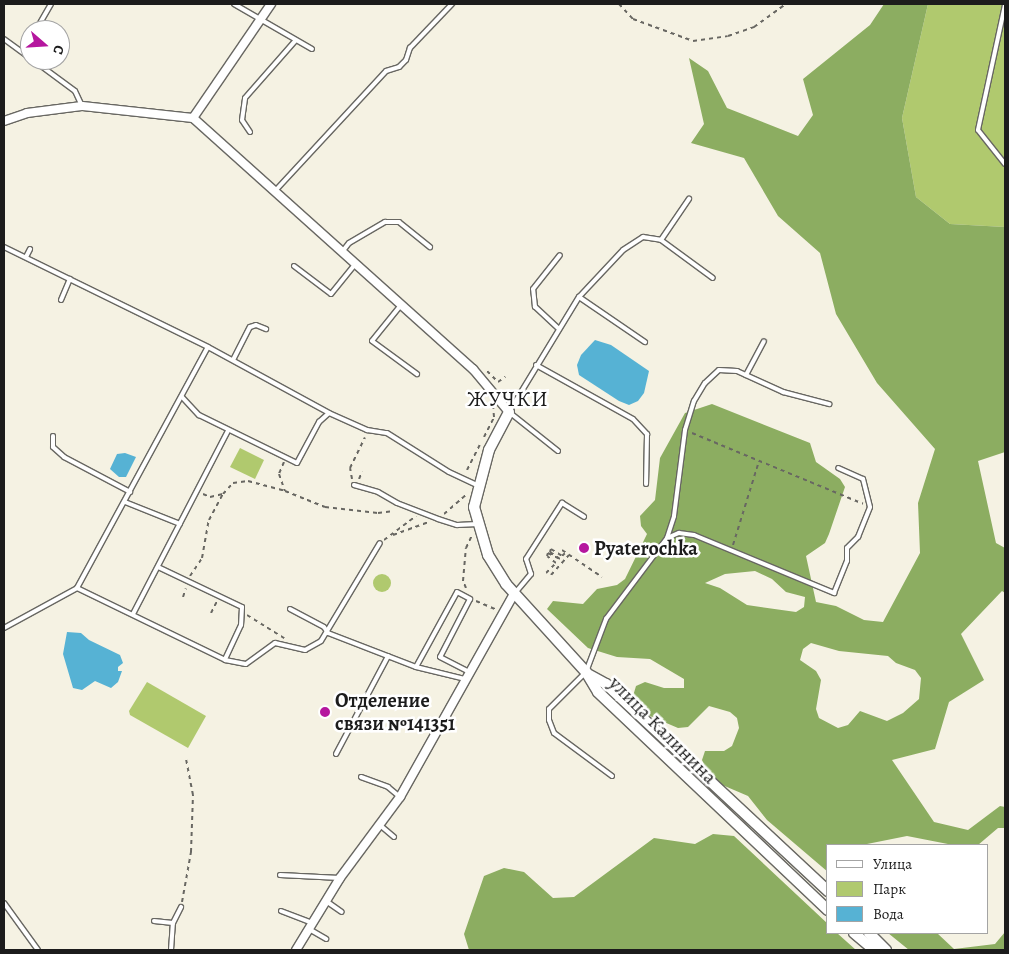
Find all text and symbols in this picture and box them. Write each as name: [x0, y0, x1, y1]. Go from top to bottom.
north arrow: [20, 20, 70, 70]
text: С: [48, 43, 69, 57]
district label: ЖУЧКИ: [467, 387, 549, 413]
place label: Pyaterochka: [594, 536, 698, 560]
marker: Pyaterochka: [578, 542, 590, 554]
street label: улица Калинина: [604, 671, 722, 789]
place label: Отделение связи №141351: [335, 688, 455, 735]
marker: Отделение связи №141351: [319, 706, 331, 718]
legend: [826, 844, 989, 934]
text: Улица: [873, 854, 912, 874]
text: Парк: [873, 879, 906, 899]
text: Вода: [873, 904, 904, 924]

